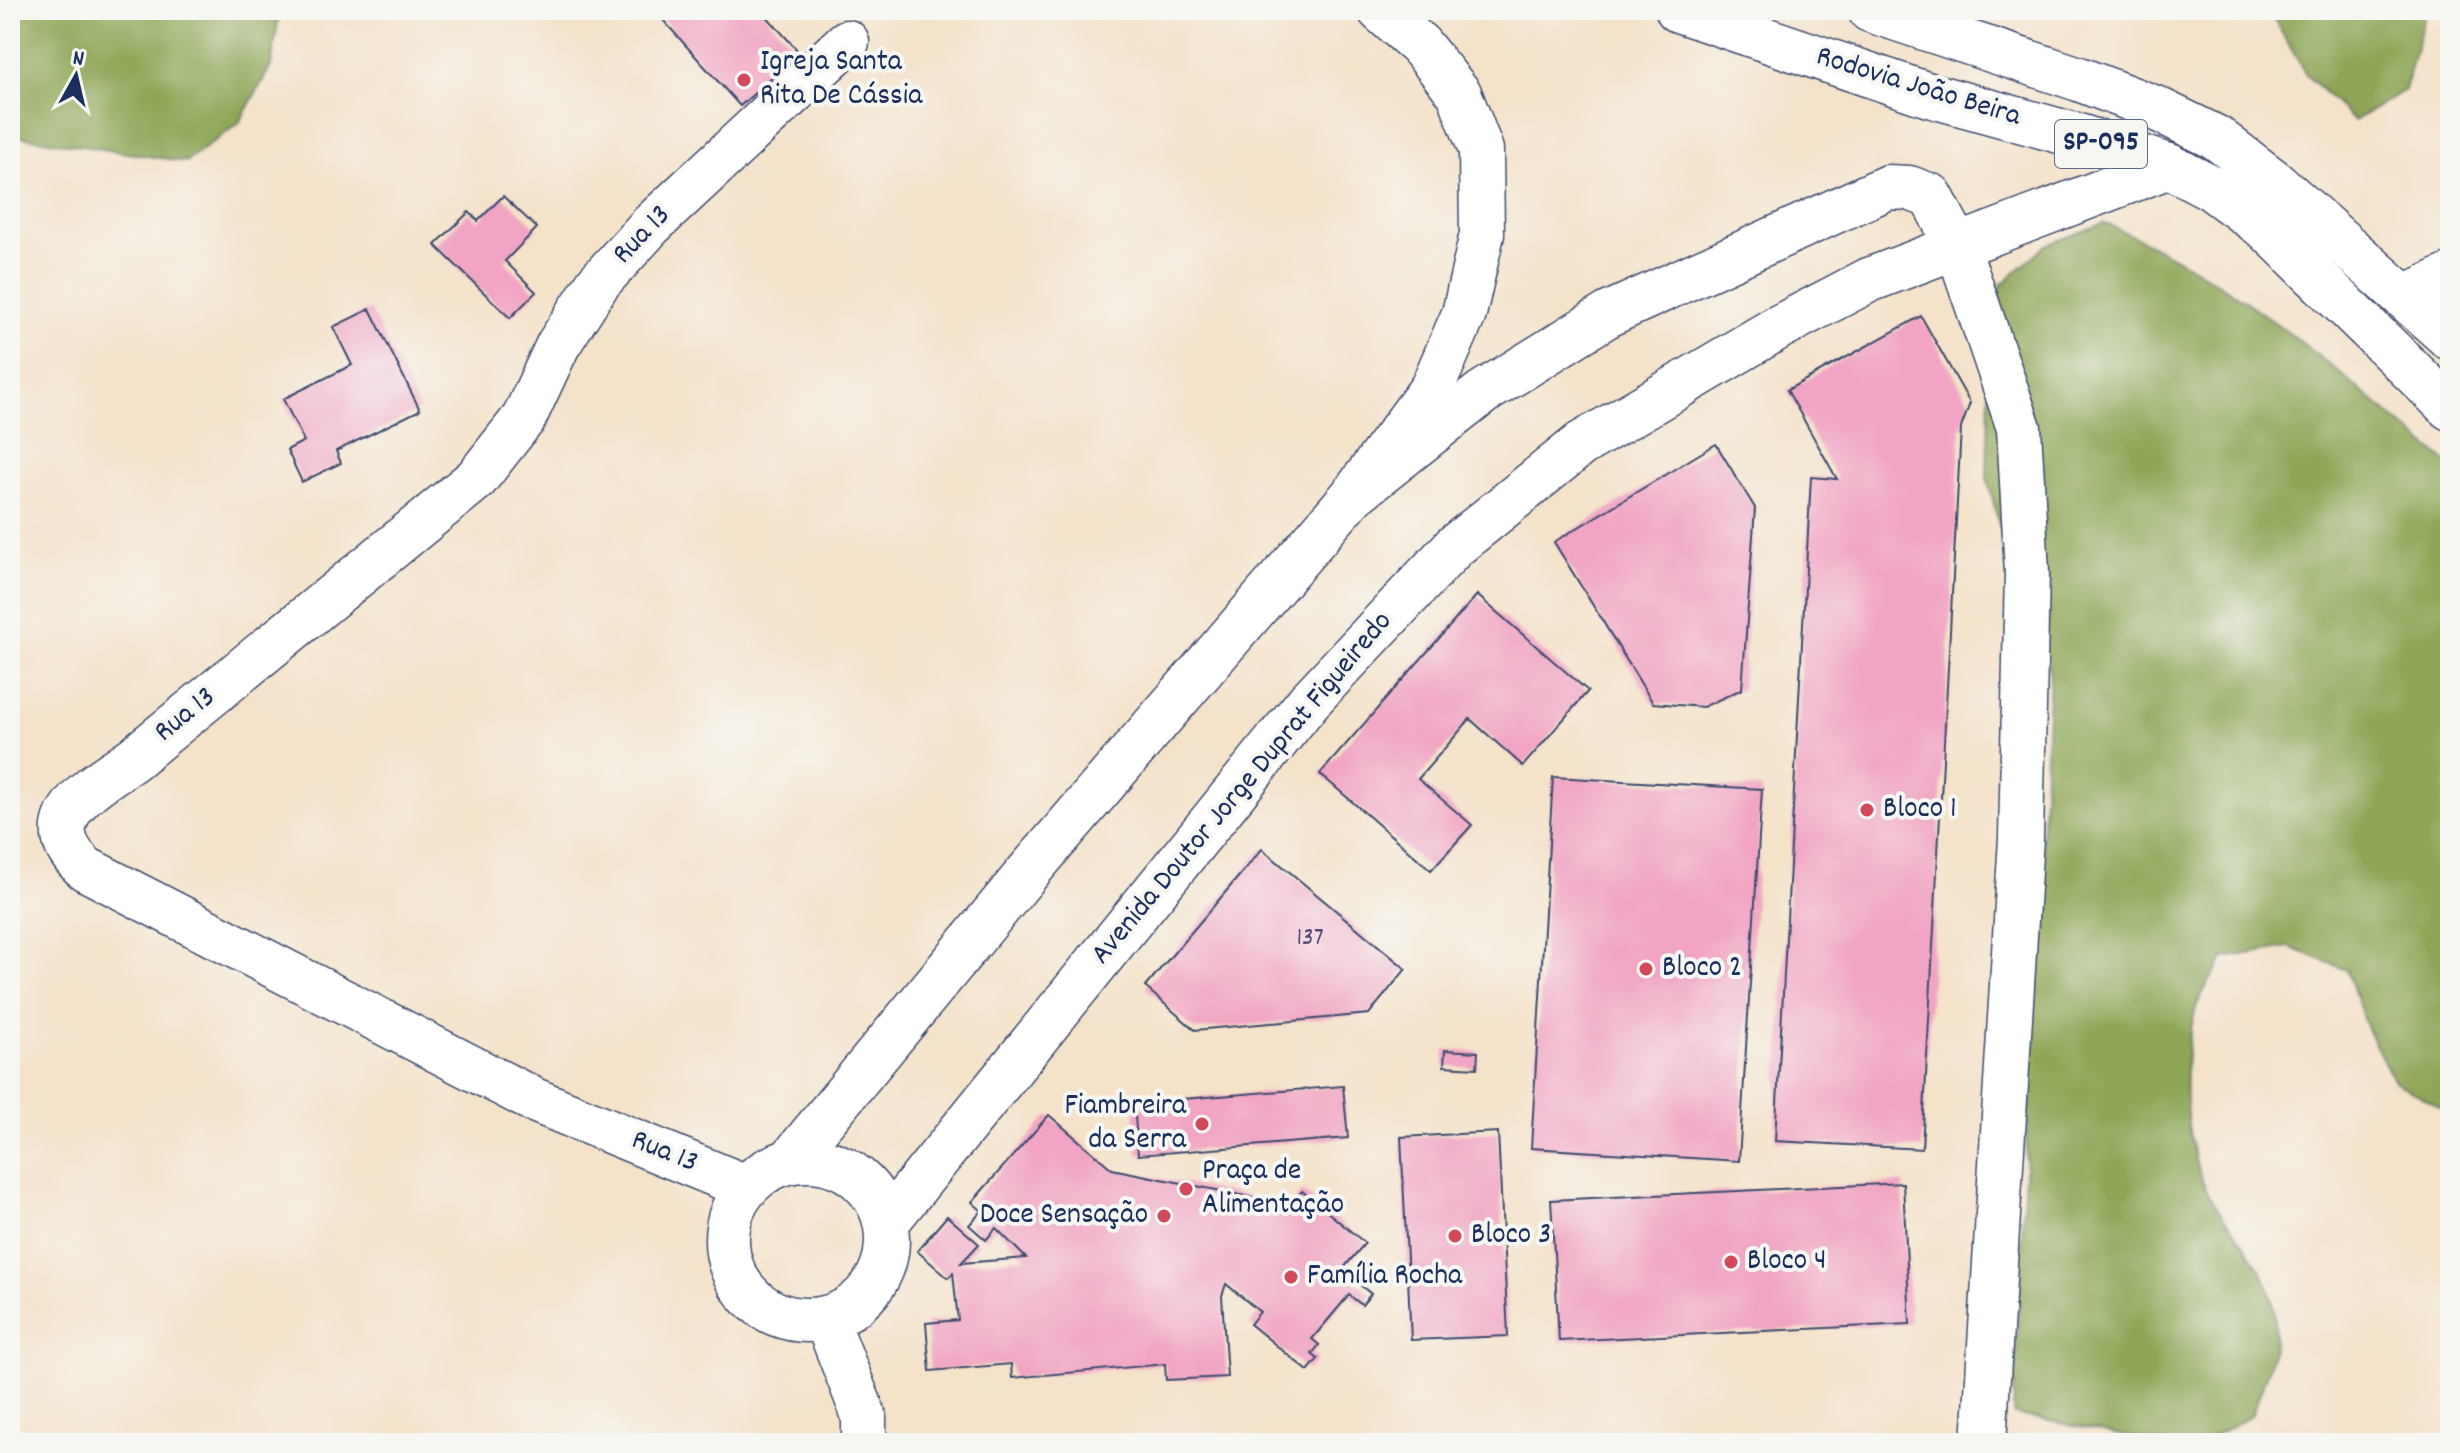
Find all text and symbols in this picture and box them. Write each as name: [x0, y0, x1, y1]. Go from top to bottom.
north arrow: [36, 36, 116, 116]
street label: Rodovia João Beira: [1810, 36, 2026, 140]
place label: Igreja Santa Rita De Cássia: [760, 42, 923, 119]
text: N: [71, 44, 86, 76]
marker: Igreja Santa Rita De Cássia: [735, 71, 753, 89]
road number: SP-095: [2055, 120, 2147, 168]
street label: Rua 13: [604, 196, 682, 276]
street label: Avenida Doutor Jorge Duprat Figueiredo: [1082, 603, 1404, 975]
street label: Rua 13: [146, 678, 226, 754]
place label: Bloco 1: [1883, 789, 1957, 832]
marker: Bloco 1: [1858, 801, 1876, 819]
house number: 137: [1296, 920, 1324, 957]
place label: Bloco 2: [1662, 948, 1742, 991]
marker: Bloco 2: [1637, 960, 1655, 978]
place label: Fiambreira da Serra: [1064, 1086, 1187, 1163]
marker: Fiambreira da Serra: [1193, 1115, 1211, 1133]
street label: Rua 13: [624, 1120, 704, 1186]
place label: Praça de Alimentação: [1202, 1151, 1344, 1228]
marker: Praça de Alimentação: [1177, 1180, 1195, 1198]
place label: Doce Sensação: [980, 1195, 1148, 1238]
marker: Doce Sensação: [1155, 1207, 1173, 1225]
place label: Bloco 3: [1471, 1215, 1551, 1258]
marker: Bloco 3: [1446, 1227, 1464, 1245]
place label: Bloco 4: [1747, 1241, 1826, 1284]
marker: Bloco 4: [1722, 1253, 1740, 1271]
place label: Família Rocha: [1307, 1256, 1463, 1299]
marker: Família Rocha: [1282, 1268, 1300, 1286]

